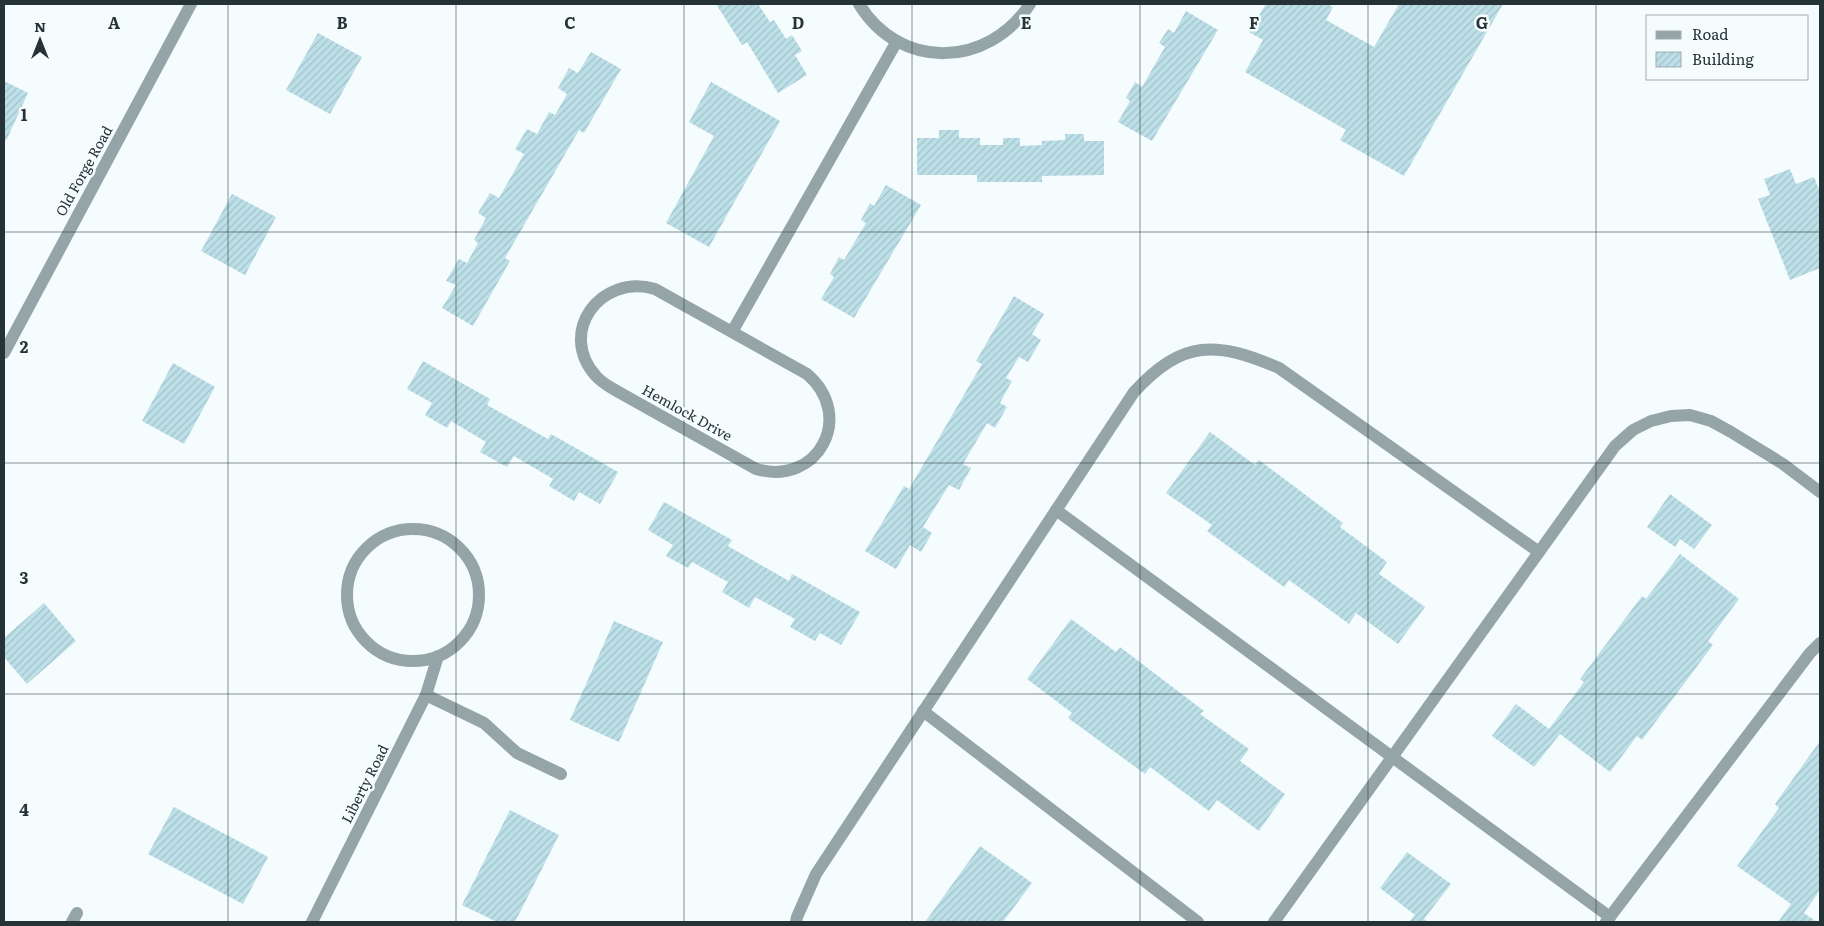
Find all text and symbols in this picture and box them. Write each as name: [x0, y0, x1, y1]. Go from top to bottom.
text: A: [108, 10, 120, 34]
text: B: [336, 10, 348, 34]
text: C: [564, 10, 576, 34]
text: D: [792, 10, 804, 34]
text: E: [1021, 10, 1032, 34]
text: F: [1249, 10, 1259, 34]
text: G: [1476, 10, 1488, 34]
north arrow: [15, 15, 65, 65]
legend: [1646, 15, 1809, 80]
text: N: [34, 16, 46, 36]
text: Road: [1692, 22, 1728, 45]
text: Building: [1692, 47, 1754, 70]
text: 1: [21, 102, 28, 126]
street label: Old Forge Road: [50, 121, 116, 219]
text: 2: [20, 334, 29, 358]
street label: Hemlock Drive: [639, 379, 736, 445]
text: 3: [20, 565, 29, 589]
street label: Liberty Road: [336, 740, 393, 826]
text: 4: [19, 797, 29, 821]

